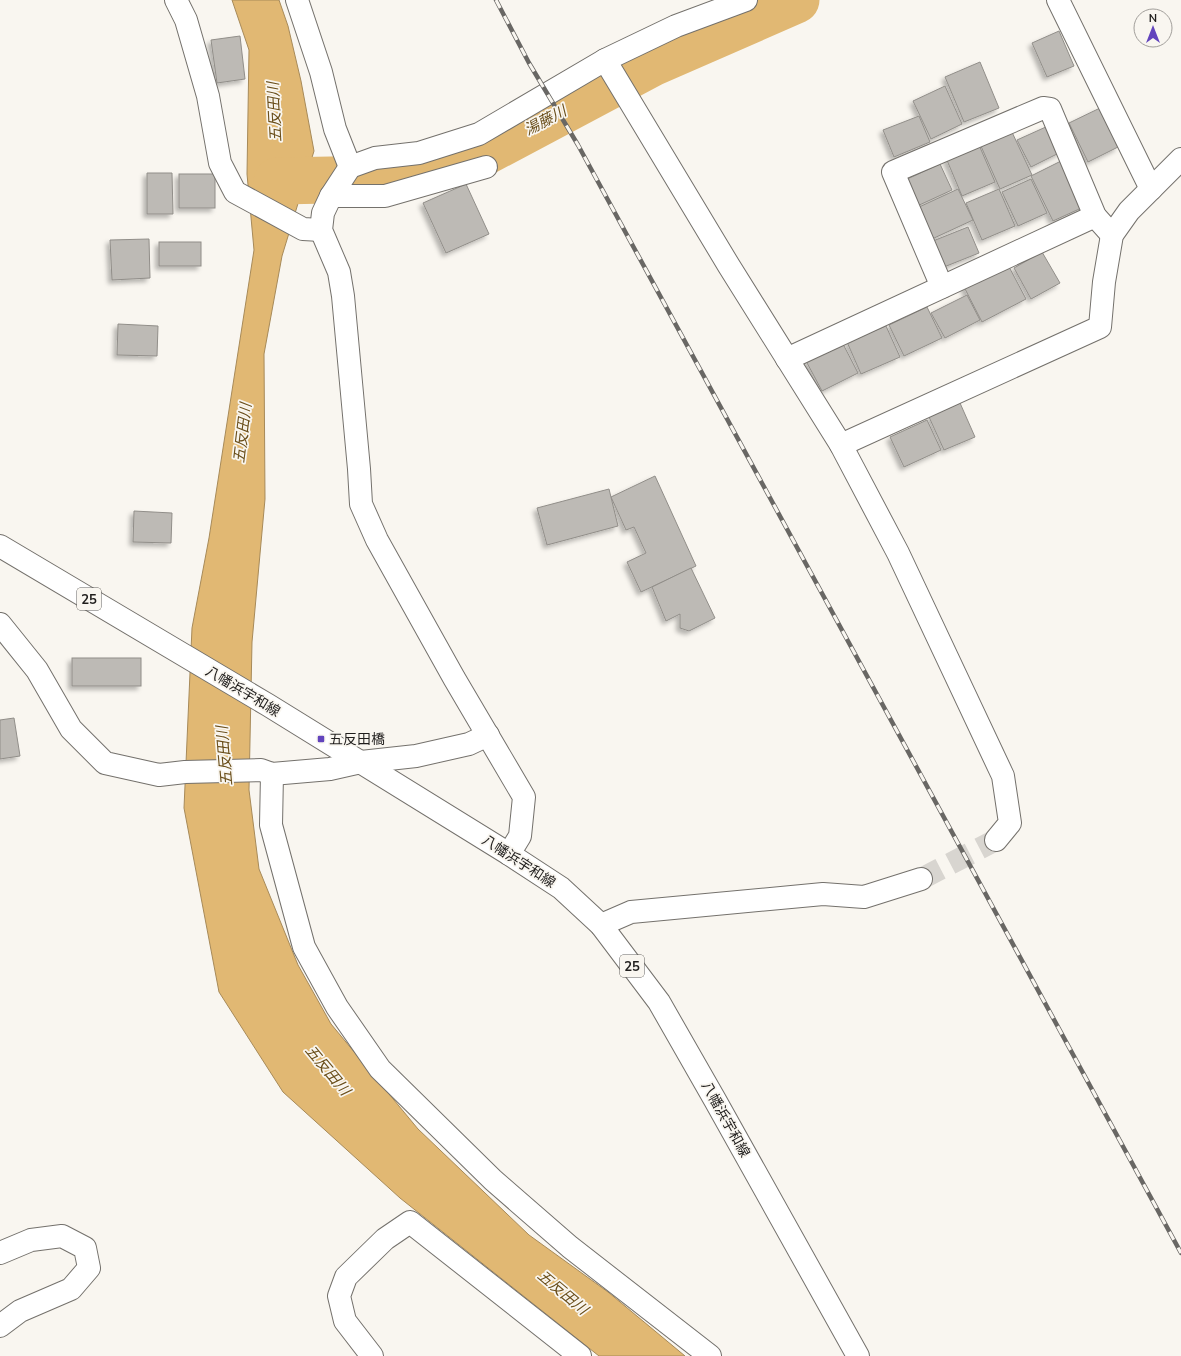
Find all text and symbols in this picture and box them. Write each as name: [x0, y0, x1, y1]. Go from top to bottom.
north arrow: [1133, 8, 1173, 48]
text: N: [1149, 11, 1157, 25]
water label: 五反田川: [263, 80, 285, 142]
water label: 湯藤川: [521, 100, 571, 139]
water label: 五反田川: [229, 400, 255, 464]
road number: 25: [77, 588, 101, 610]
street label: 八幡浜宇和線: [202, 662, 284, 720]
water label: 五反田川: [212, 723, 236, 787]
place label: 五反田橋: [329, 730, 385, 748]
marker: 五反田橋: [316, 734, 326, 744]
street label: 八幡浜宇和線: [479, 831, 559, 891]
road number: 25: [620, 955, 644, 977]
water label: 五反田川: [301, 1041, 356, 1101]
street label: 八幡浜宇和線: [698, 1078, 754, 1160]
water label: 五反田川: [534, 1265, 594, 1320]

